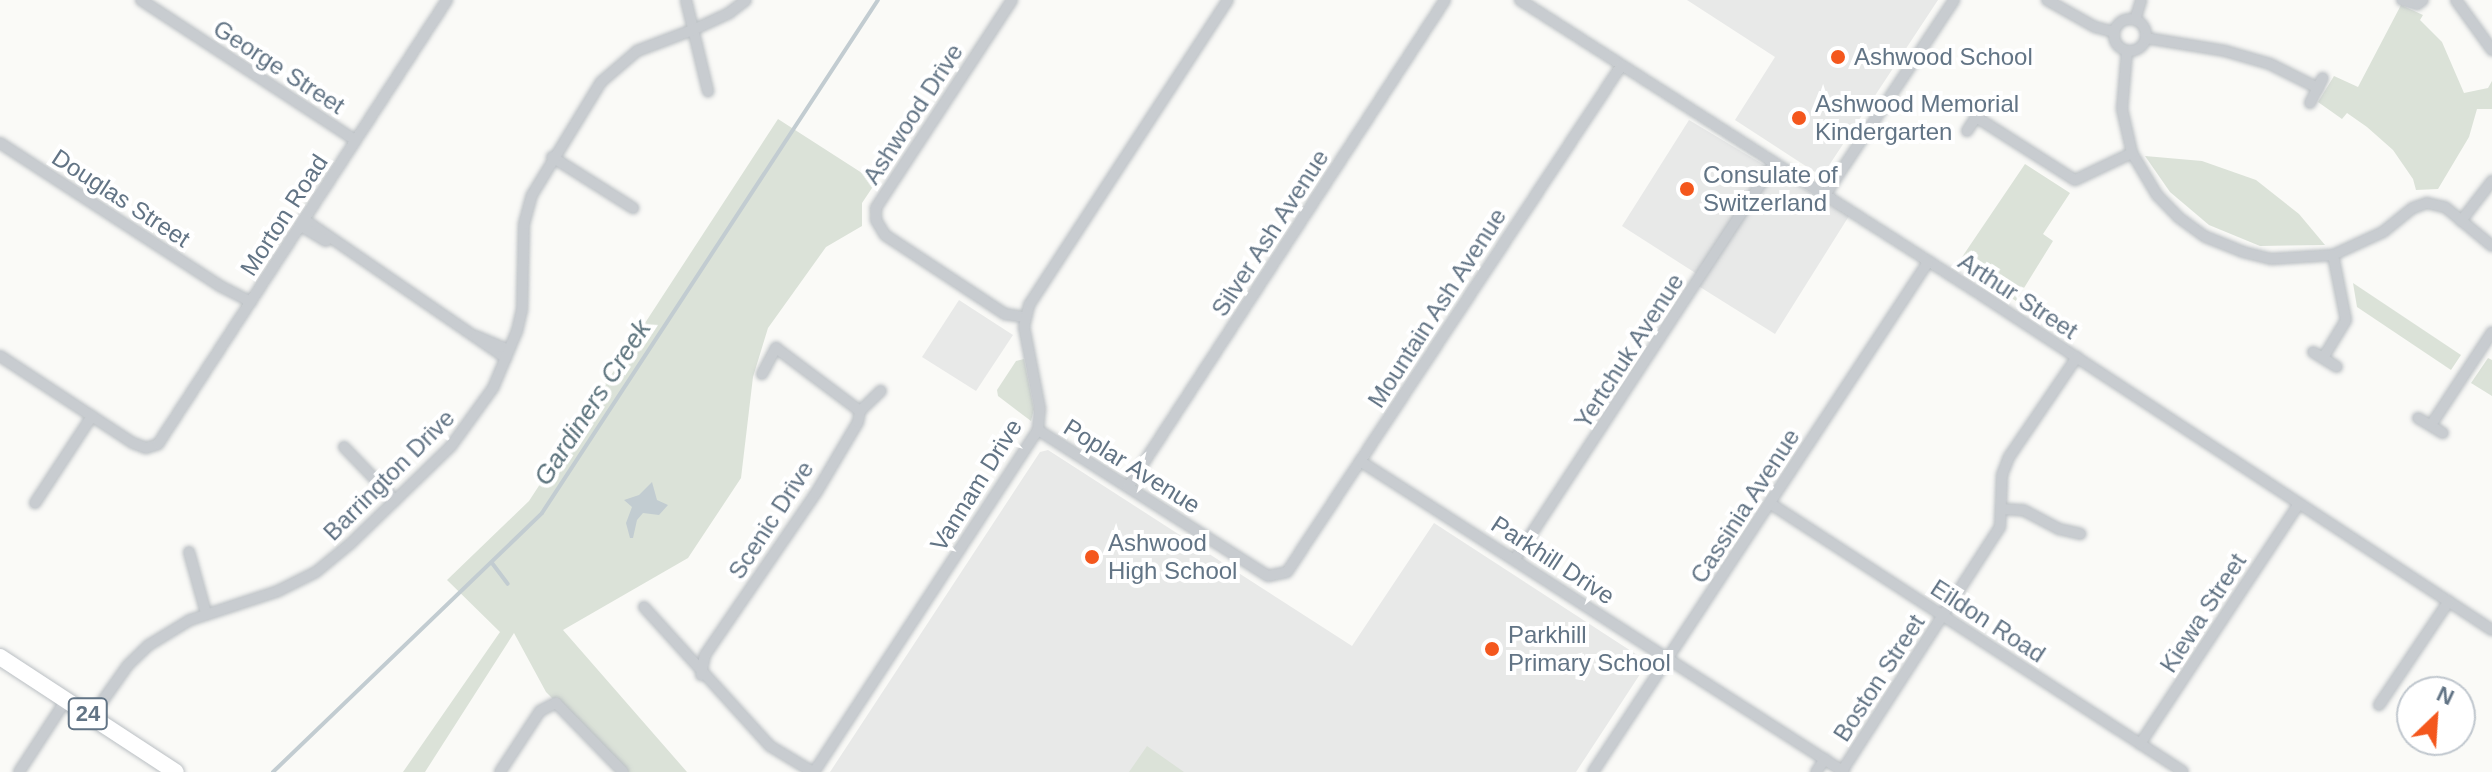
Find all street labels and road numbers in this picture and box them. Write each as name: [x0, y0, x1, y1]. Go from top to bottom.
street label: George Street: [208, 14, 350, 120]
street label: Ashwood Drive: [857, 38, 969, 190]
street label: Douglas Street: [47, 143, 195, 253]
street label: Silver Ash Avenue: [1205, 143, 1335, 323]
street label: Morton Road: [234, 149, 334, 281]
street label: Mountain Ash Avenue: [1361, 202, 1513, 414]
street label: Arthur Street: [1953, 247, 2083, 345]
street label: Yertchuk Avenue: [1568, 268, 1690, 434]
street label: Barrington Drive: [318, 404, 460, 546]
street label: Poplar Avenue: [1058, 412, 1206, 520]
street label: Vannam Drive: [924, 414, 1028, 556]
street label: Cassinia Avenue: [1684, 423, 1806, 589]
street label: Scenic Drive: [722, 456, 820, 584]
street label: Parkhill Drive: [1486, 509, 1620, 611]
street label: Kiewa Street: [2154, 548, 2252, 678]
street label: Eildon Road: [1925, 573, 2051, 669]
street label: Boston Street: [1827, 609, 1931, 747]
road number: 24: [66, 696, 110, 732]

